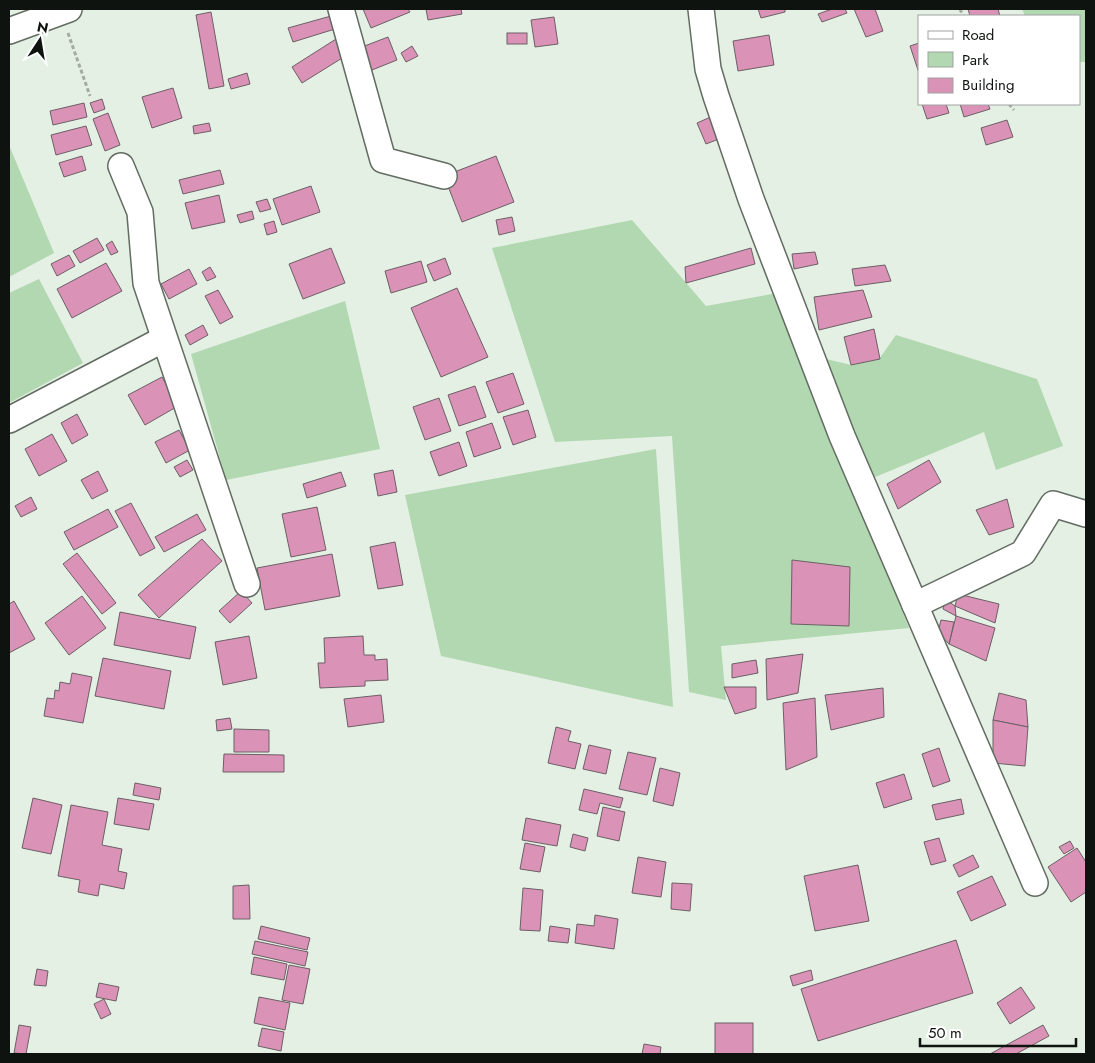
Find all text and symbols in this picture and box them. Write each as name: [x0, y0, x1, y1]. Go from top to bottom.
north arrow: [15, 15, 65, 65]
legend: [918, 15, 1080, 105]
text: N: [35, 16, 50, 38]
text: Road: [962, 24, 994, 46]
text: Park: [962, 49, 989, 71]
text: Building: [962, 74, 1014, 96]
scale bar: [920, 1016, 1076, 1048]
text: 50 m: [928, 1022, 962, 1044]

